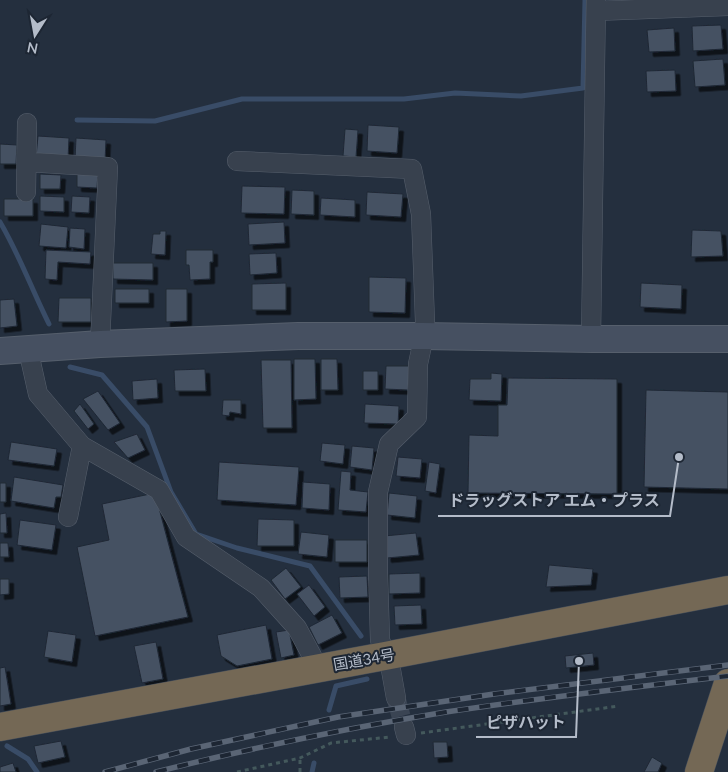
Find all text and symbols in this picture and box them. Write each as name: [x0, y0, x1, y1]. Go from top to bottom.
north arrow: [10, 10, 60, 60]
text: N: [26, 39, 39, 58]
callout: ドラッグストア エム・プラス: [438, 485, 670, 516]
text: ドラッグストア エム・プラス: [448, 490, 660, 509]
street label: 国道34号: [332, 645, 396, 673]
callout: ピザハット: [476, 706, 576, 737]
text: ピザハット: [486, 712, 566, 731]

